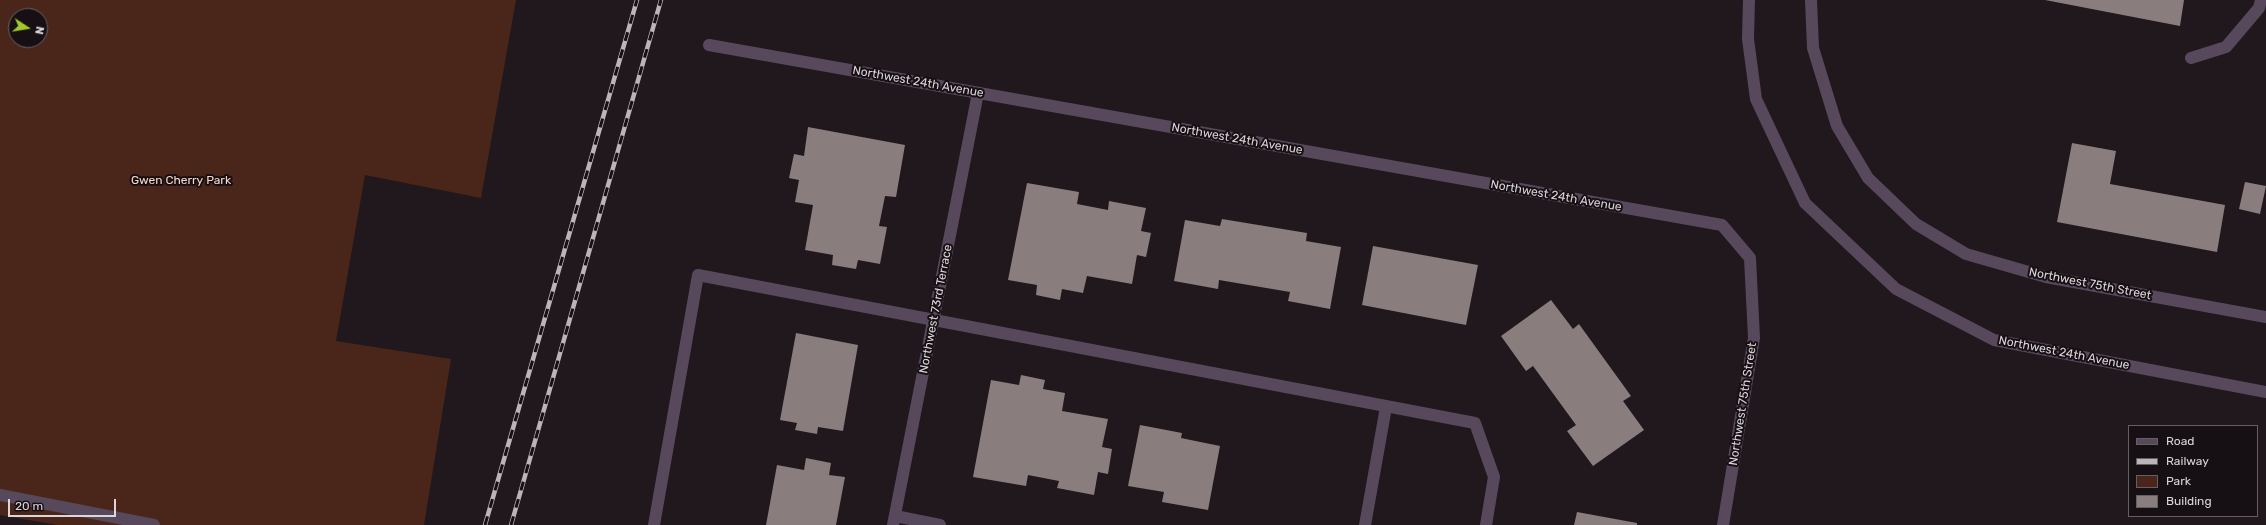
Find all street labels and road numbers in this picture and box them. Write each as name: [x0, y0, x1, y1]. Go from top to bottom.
street label: Northwest 24th Avenue: [851, 63, 985, 101]
street label: Northwest 24th Avenue: [1170, 120, 1304, 158]
street label: Northwest 24th Avenue: [1489, 177, 1623, 215]
street label: Northwest 73rd Terrace: [916, 243, 956, 375]
street label: Northwest 75th Street: [2027, 265, 2153, 303]
street label: Northwest 24th Avenue: [1997, 333, 2131, 373]
street label: Northwest 75th Street: [1726, 341, 1760, 467]

